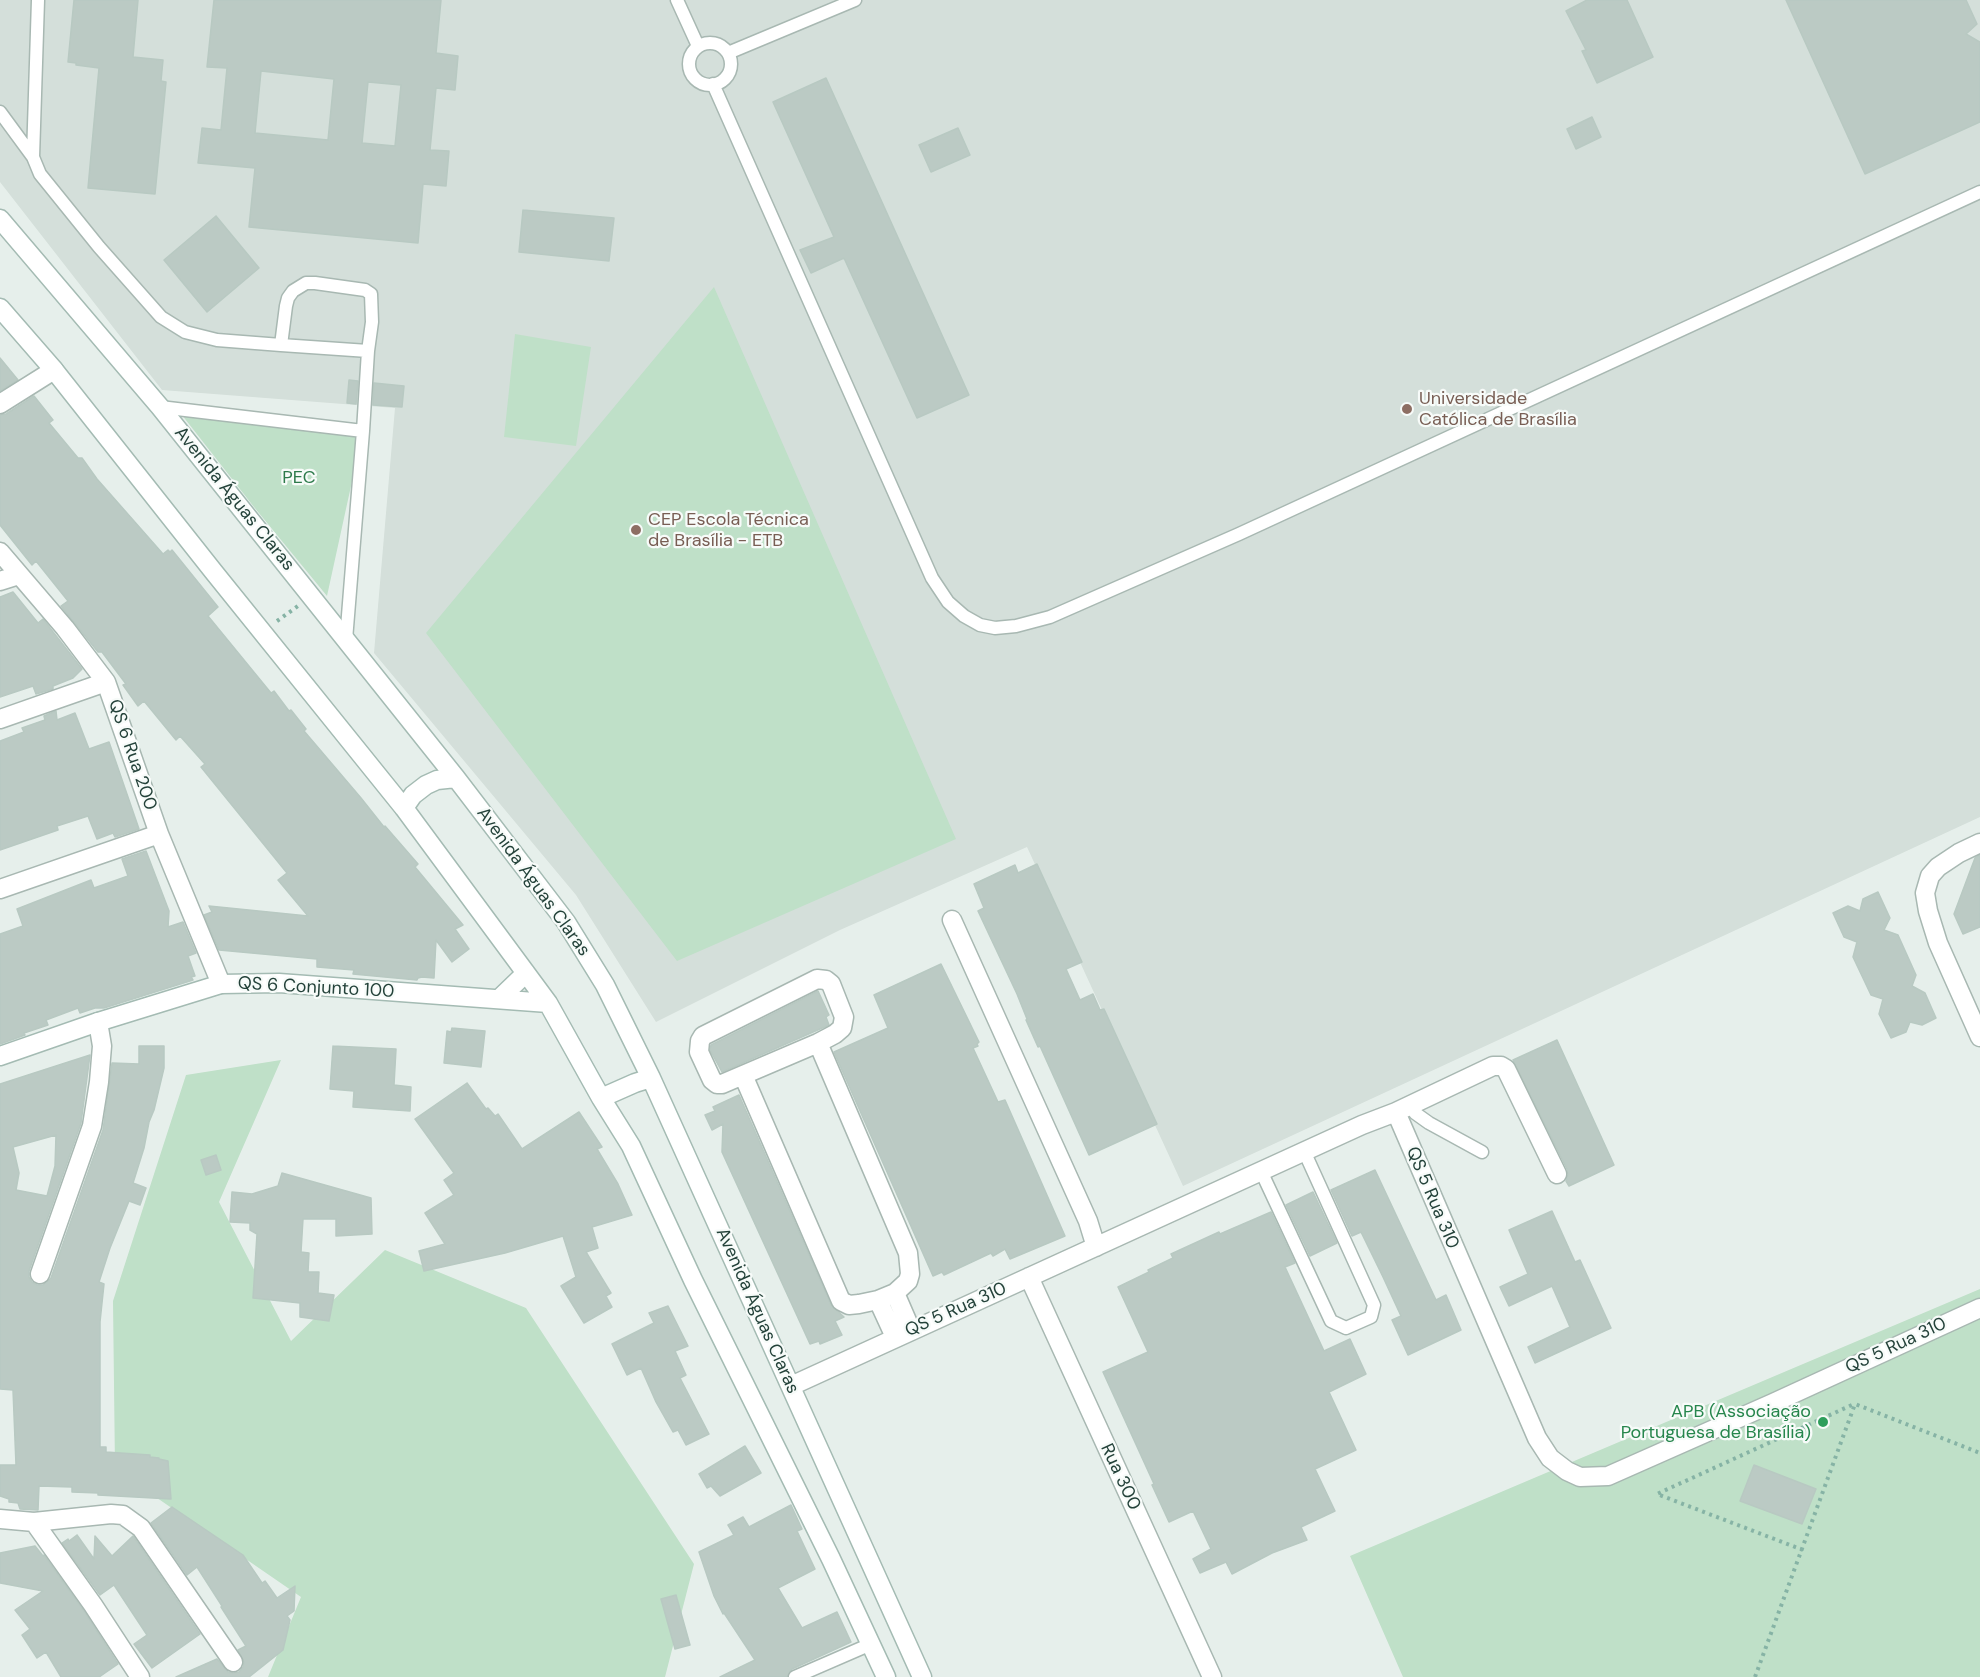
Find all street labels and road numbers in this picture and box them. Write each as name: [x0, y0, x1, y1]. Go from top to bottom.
street label: Avenida Águas Claras: [169, 423, 299, 575]
street label: QS 6 Rua 200: [103, 697, 161, 813]
street label: Avenida Águas Claras: [472, 803, 594, 961]
street label: QS 6 Conjunto 100: [237, 973, 395, 1003]
street label: QS 5 Rua 310: [1401, 1144, 1463, 1252]
street label: Avenida Águas Claras: [711, 1225, 803, 1397]
street label: QS 5 Rua 310: [902, 1278, 1010, 1342]
street label: QS 5 Rua 310: [1842, 1313, 1950, 1379]
street label: Rua 300: [1095, 1440, 1145, 1514]

